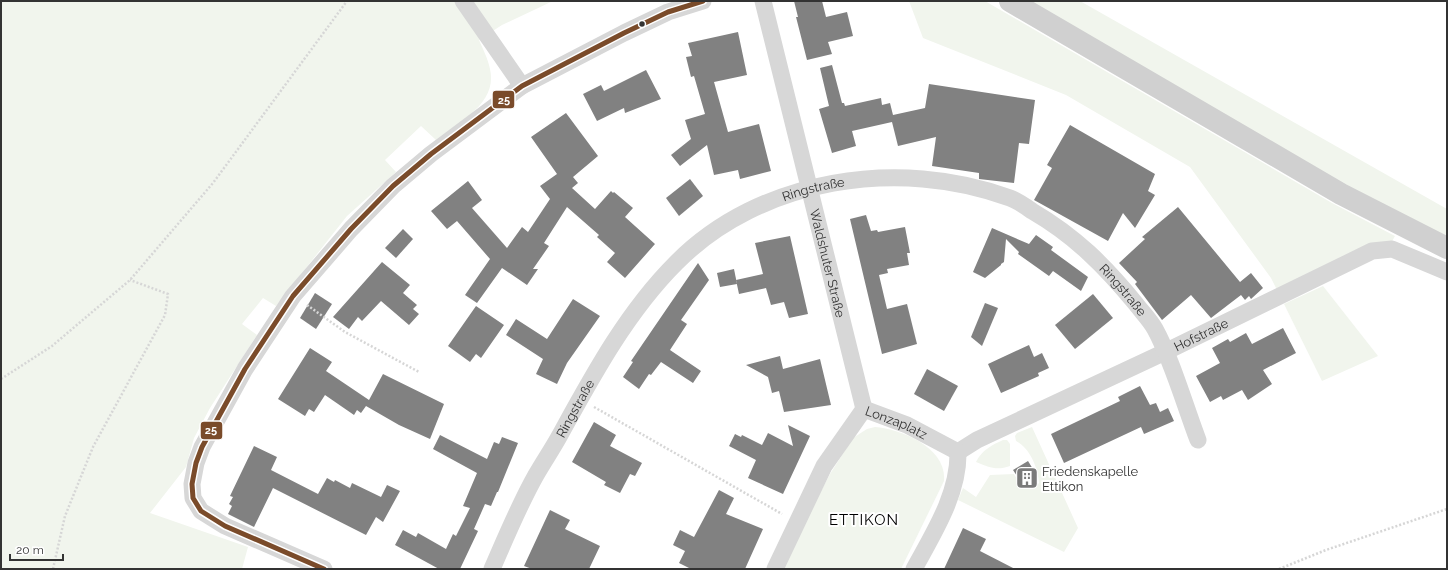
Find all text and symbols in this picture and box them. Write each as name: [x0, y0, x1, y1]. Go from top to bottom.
unlabelled marker: [637, 19, 647, 29]
line badge: 25: [492, 90, 515, 109]
text: 25: [498, 94, 510, 107]
street label: Ringstraße: [780, 174, 846, 204]
street label: Waldshuter Straße: [807, 207, 848, 319]
street label: Ringstraße: [1096, 261, 1150, 319]
street label: Hofstraße: [1172, 315, 1231, 355]
street label: Ringstraße: [553, 377, 598, 440]
street label: Lonzaplatz: [863, 403, 930, 442]
line badge: 25: [200, 421, 223, 440]
text: 25: [205, 424, 217, 437]
place label: Friedenskapelle Ettikon: [1042, 464, 1138, 494]
building icon: Friedenskapelle Ettikon: [1014, 465, 1040, 491]
district label: ETTIKON: [829, 511, 899, 529]
scale bar: [10, 536, 63, 562]
text: 20 m: [16, 543, 44, 557]

